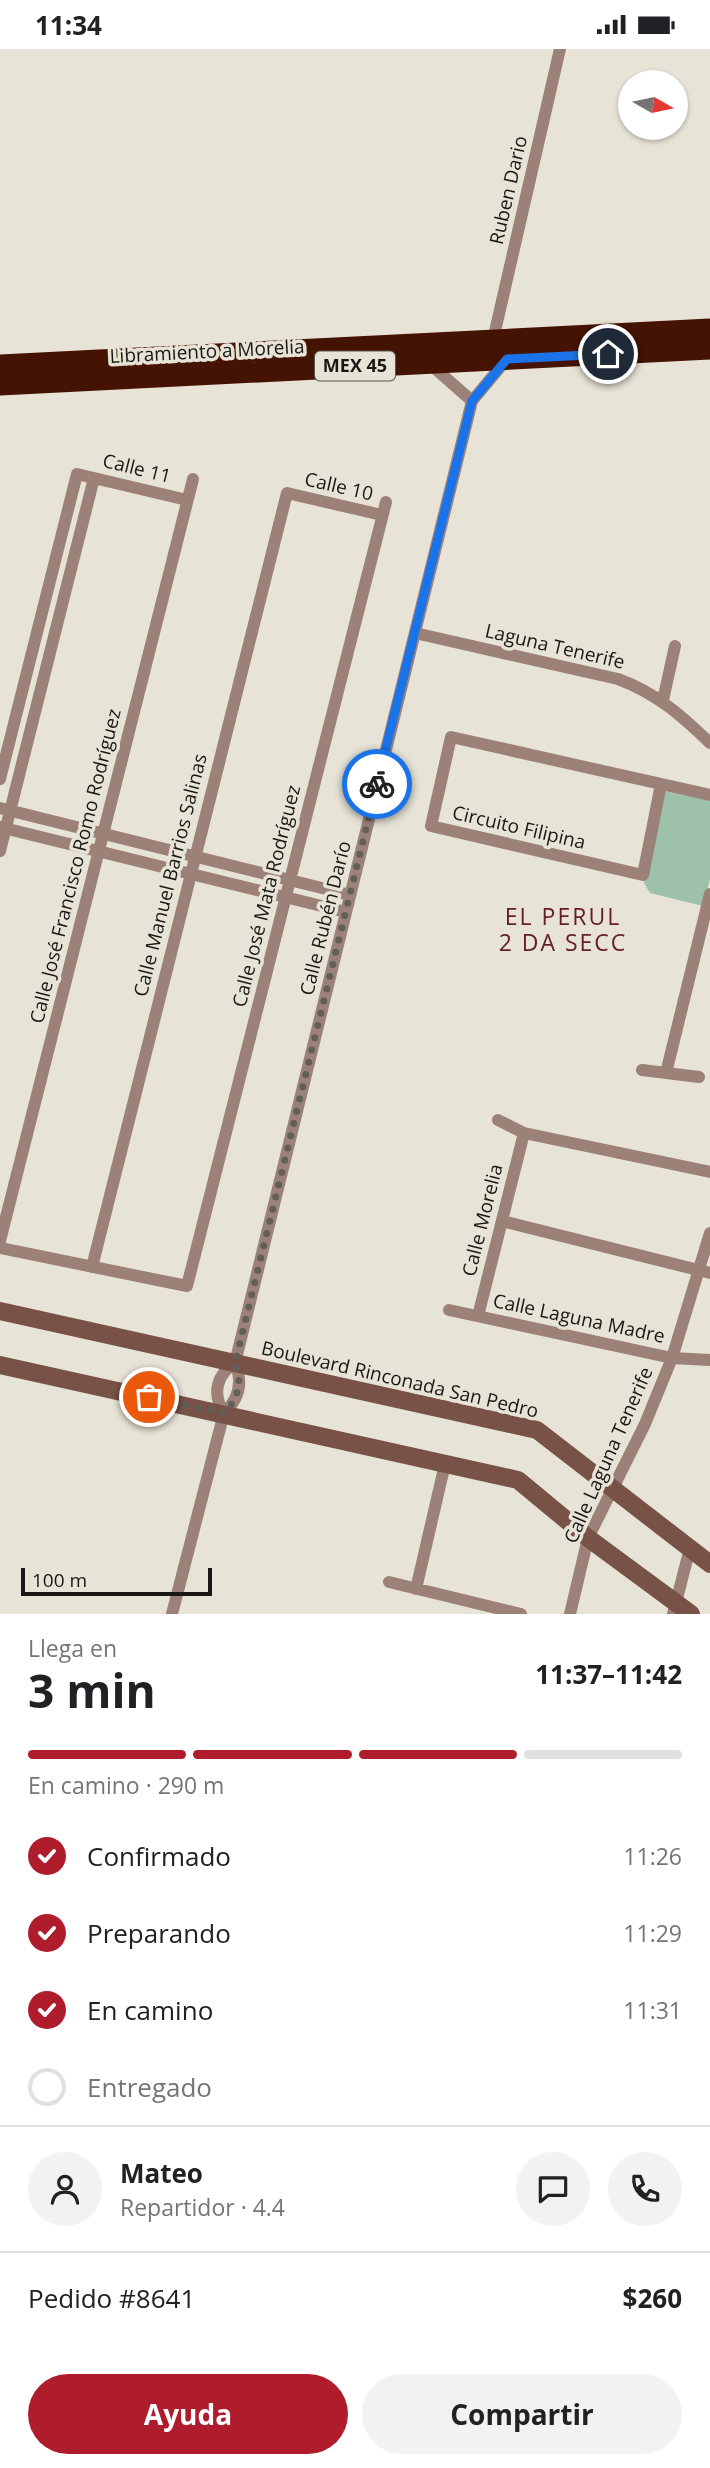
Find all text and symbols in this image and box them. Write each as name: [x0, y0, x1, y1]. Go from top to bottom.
text: 11:34: [35, 7, 102, 43]
north arrow: [618, 70, 688, 140]
map controls: [618, 70, 688, 140]
street label: Ruben Dario: [483, 133, 533, 247]
pin: [578, 324, 638, 384]
street label: Libramiento a Morelia: [109, 333, 305, 369]
icon: home: [589, 335, 627, 373]
road number: MEX 45: [315, 351, 395, 381]
street label: Calle 11: [100, 447, 174, 489]
street label: Calle 10: [302, 466, 376, 506]
street label: Laguna Tenerife: [483, 617, 627, 675]
street label: Calle José Francisco Romo Rodríguez: [23, 706, 127, 1026]
courier: [342, 749, 412, 819]
street label: Calle Manuel Barrios Salinas: [127, 751, 213, 999]
icon: bike: [358, 765, 396, 803]
street label: Calle José Mata Rodríguez: [226, 782, 306, 1010]
street label: Circuito Filipina: [450, 799, 588, 855]
street label: Calle Rubén Darío: [293, 838, 357, 998]
district label: EL PERUL 2 DA SECC: [499, 900, 627, 958]
street label: Calle Morelia: [455, 1161, 509, 1279]
street label: Calle Laguna Madre: [491, 1287, 667, 1349]
street label: Boulevard Rinconada San Pedro: [259, 1334, 541, 1424]
street label: Calle Laguna Tenerife: [557, 1363, 659, 1547]
pin: [119, 1367, 179, 1427]
icon: bag: [130, 1378, 168, 1416]
scale bar: [21, 1565, 212, 1597]
text: 100 m: [32, 1567, 87, 1593]
text: Llega en: [28, 1632, 117, 1664]
text: 11:37–11:42: [535, 1656, 682, 1692]
text: 3 min: [28, 1659, 156, 1721]
text: En camino · 290 m: [28, 1769, 224, 1801]
icon: check: [28, 1837, 66, 1875]
text: Confirmado: [87, 1838, 231, 1874]
text: 11:26: [623, 1840, 682, 1872]
icon: check: [28, 1914, 66, 1952]
text: Preparando: [87, 1915, 231, 1951]
text: 11:29: [623, 1917, 682, 1949]
icon: check: [28, 1991, 66, 2029]
text: En camino: [87, 1992, 213, 2028]
text: 11:31: [623, 1994, 682, 2026]
text: Entregado: [87, 2069, 212, 2105]
button: person: [28, 2152, 102, 2226]
button: chat: [516, 2152, 590, 2226]
button: phone: [608, 2152, 682, 2226]
text: Mateo: [120, 2155, 203, 2191]
text: Repartidor · 4.4: [120, 2191, 285, 2223]
text: Pedido #8641: [28, 2280, 195, 2316]
text: $260: [623, 2280, 682, 2316]
button: Ayuda: [28, 2374, 348, 2454]
button: Compartir: [362, 2374, 682, 2454]

